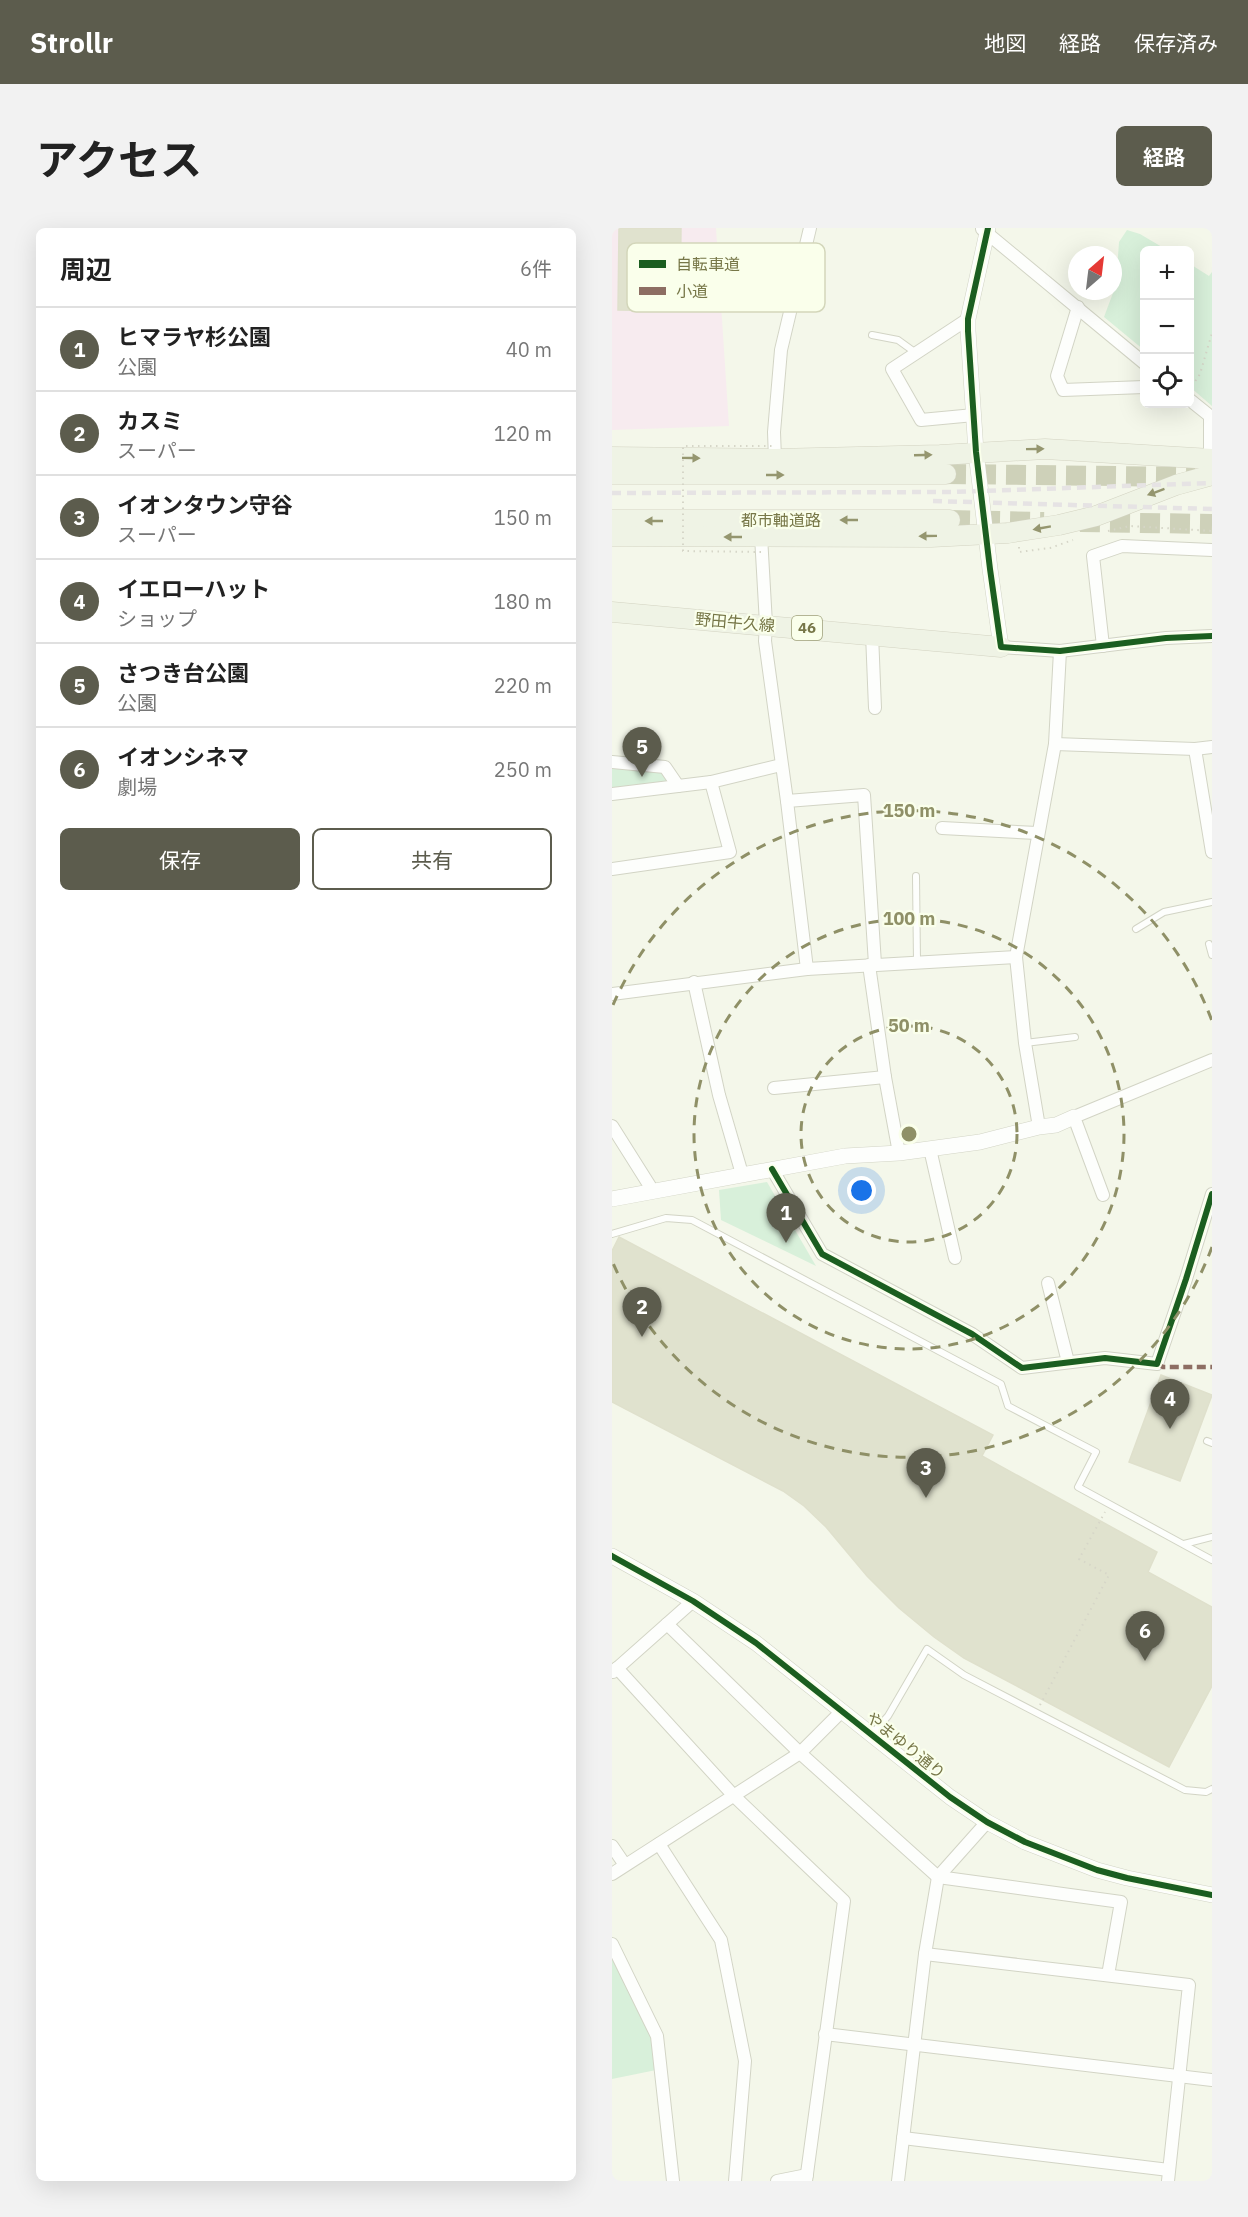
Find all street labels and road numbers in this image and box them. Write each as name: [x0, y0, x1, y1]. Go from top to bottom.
street label: 都市軸道路: [741, 510, 821, 530]
street label: 野田牛久線: [694, 609, 776, 635]
road number: 46: [792, 616, 822, 640]
street label: やまゆり通り: [862, 1707, 950, 1783]

